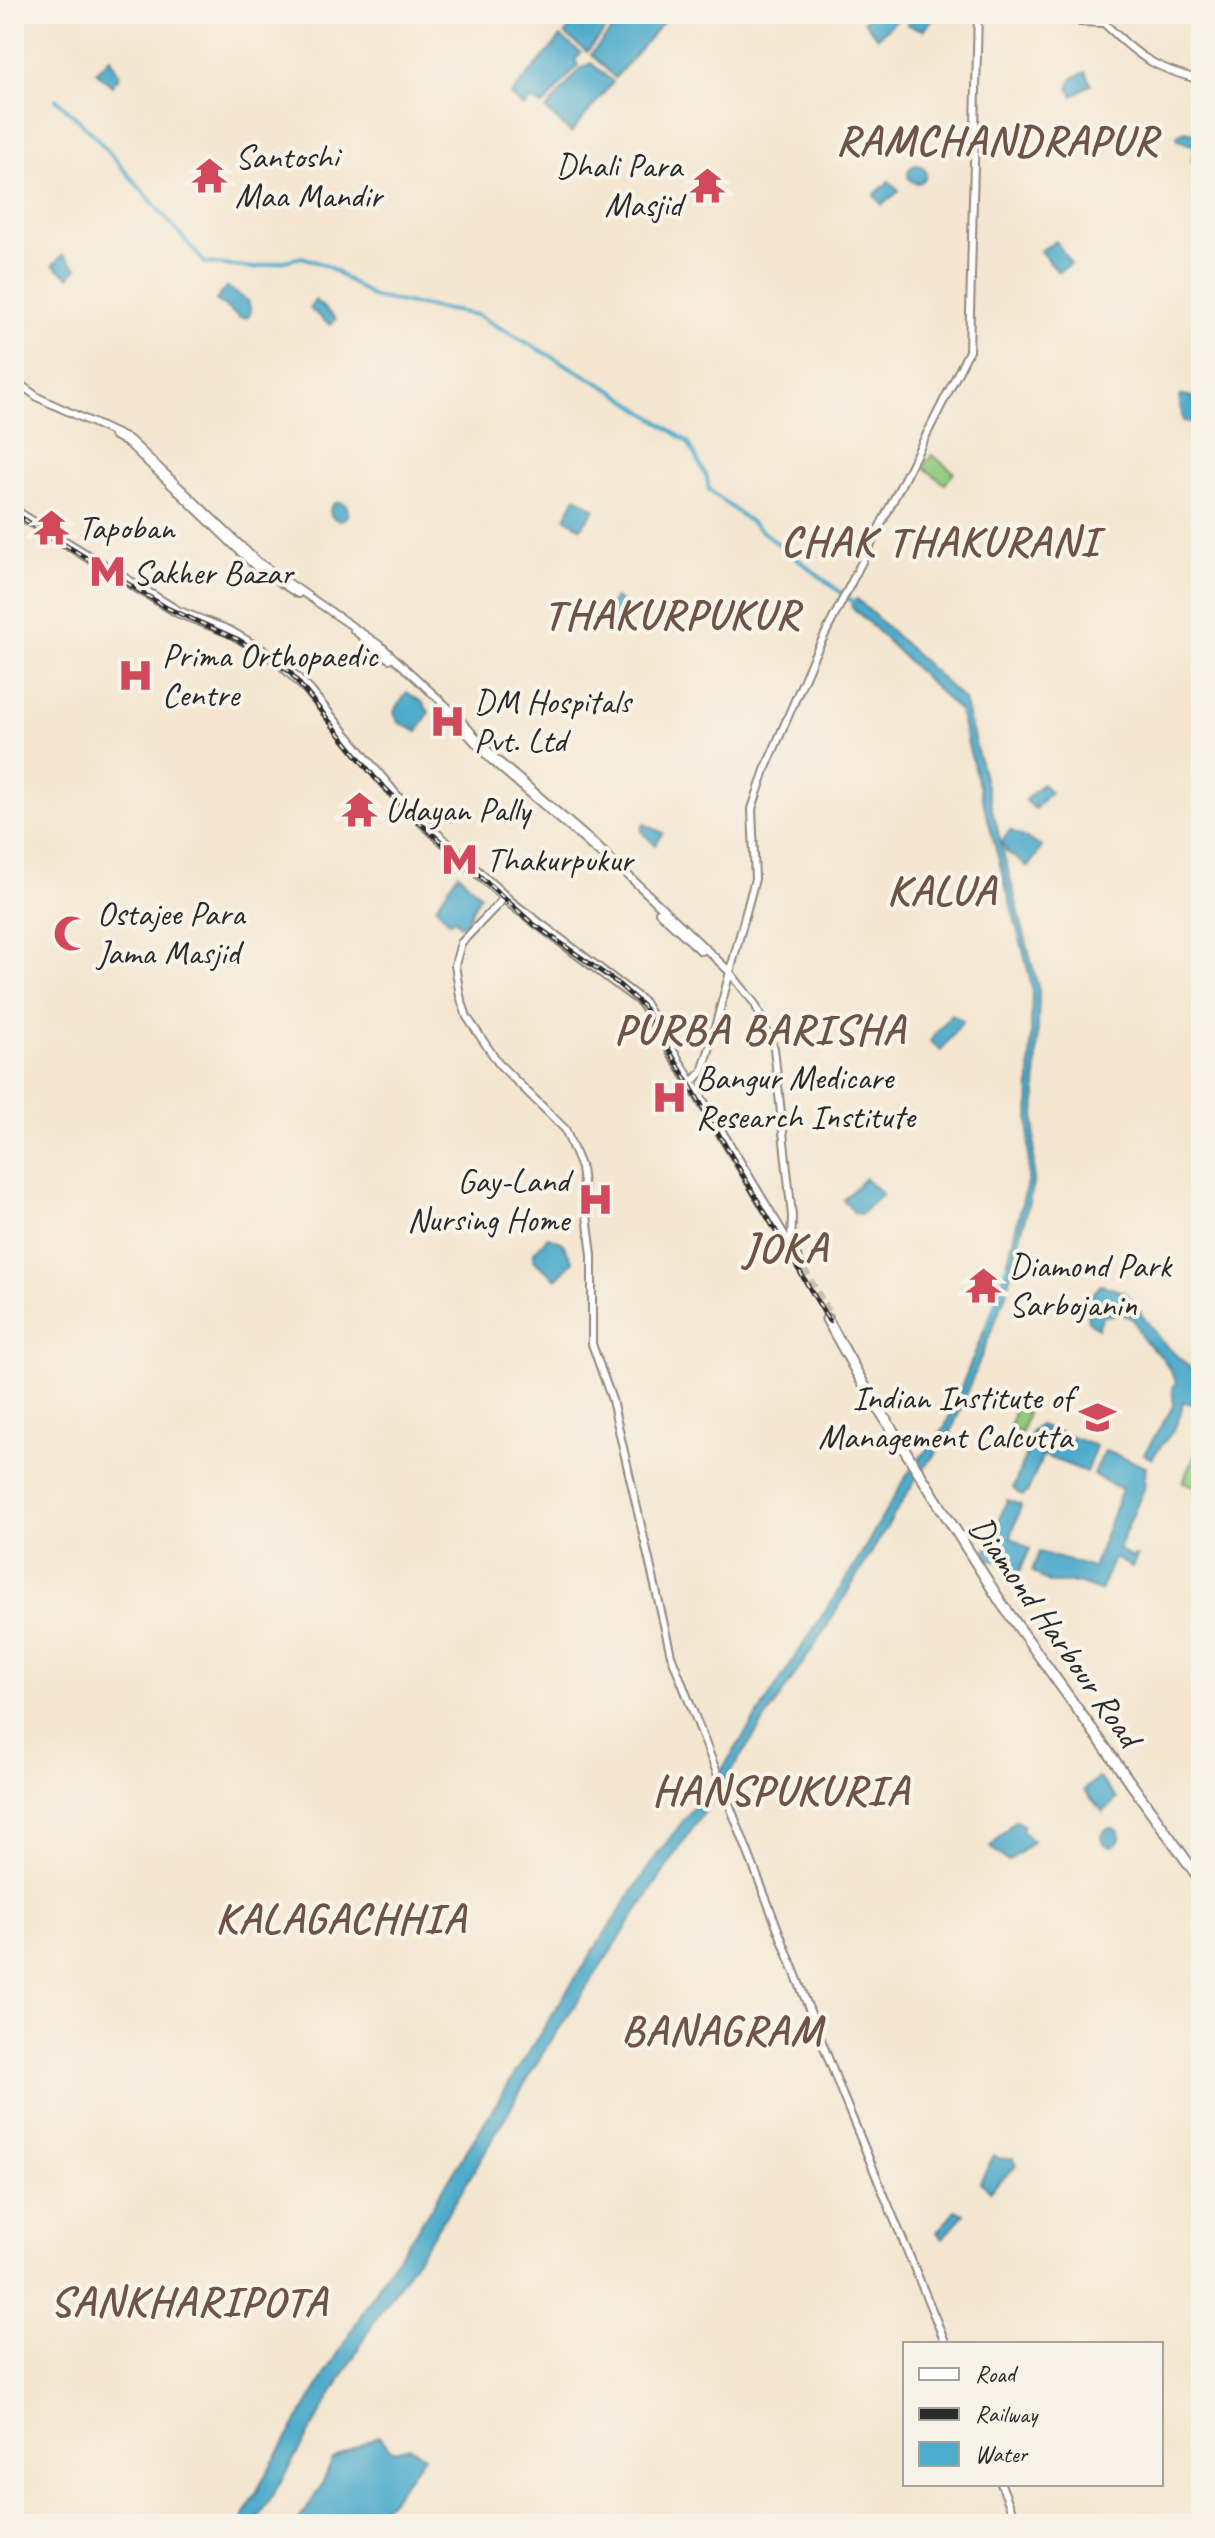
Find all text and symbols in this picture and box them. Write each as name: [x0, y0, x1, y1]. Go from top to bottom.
district label: RAMCHANDRAPUR: [836, 114, 1162, 167]
place label: Santoshi Maa Mandir: [235, 135, 385, 217]
place label: Dhali Para Masjid: [556, 144, 687, 226]
temple icon: Santoshi Maa Mandir: [190, 157, 228, 195]
temple icon: Dhali Para Masjid: [689, 166, 727, 204]
place label: Tapoban: [78, 506, 176, 549]
temple icon: Tapoban: [33, 508, 71, 546]
district label: CHAK THAKURANI: [781, 515, 1106, 568]
place label: Sakher Bazar: [133, 551, 296, 594]
metro station icon: Sakher Bazar: [88, 553, 126, 591]
district label: THAKURPUKUR: [544, 588, 804, 641]
place label: Prima Orthopaedic Centre: [162, 634, 379, 716]
hospital icon: Prima Orthopaedic Centre: [117, 656, 155, 694]
place label: DM Hospitals Pvt. Ltd: [474, 680, 633, 762]
hospital icon: DM Hospitals Pvt. Ltd: [429, 702, 467, 740]
place label: Udayan Pally: [385, 788, 533, 831]
temple icon: Udayan Pally: [340, 790, 378, 828]
place label: Thakurpukur: [486, 838, 636, 881]
metro station icon: Thakurpukur: [441, 840, 479, 878]
district label: KALUA: [887, 864, 998, 917]
place label: Ostajee Para Jama Masjid: [95, 892, 247, 974]
mosque icon: Ostajee Para Jama Masjid: [52, 914, 90, 952]
district label: PURBA BARISHA: [614, 1003, 906, 1056]
place label: Bangur Medicare Research Institute: [696, 1056, 917, 1138]
hospital icon: Bangur Medicare Research Institute: [651, 1078, 689, 1116]
place label: Gay-Land Nursing Home: [407, 1159, 575, 1241]
hospital icon: Gay-Land Nursing Home: [576, 1181, 614, 1219]
district label: JOKA: [741, 1221, 829, 1274]
place label: Diamond Park Sarbojanin: [1009, 1244, 1174, 1326]
temple icon: Diamond Park Sarbojanin: [964, 1266, 1002, 1304]
place label: Indian Institute of Management Calcutta: [818, 1376, 1080, 1458]
school or university icon: Indian Institute of Management Calcutta: [1079, 1398, 1117, 1436]
street label: Diamond Harbour Road: [960, 1508, 1154, 1758]
district label: HANSPUKURIA: [652, 1764, 910, 1817]
district label: KALAGACHHIA: [215, 1892, 467, 1945]
district label: BANAGRAM: [621, 2004, 826, 2057]
district label: SANKHARIPOTA: [50, 2275, 328, 2328]
legend: [903, 2342, 1163, 2486]
text: Road: [975, 2359, 1019, 2389]
text: Railway: [975, 2399, 1039, 2429]
text: Water: [975, 2439, 1030, 2469]

